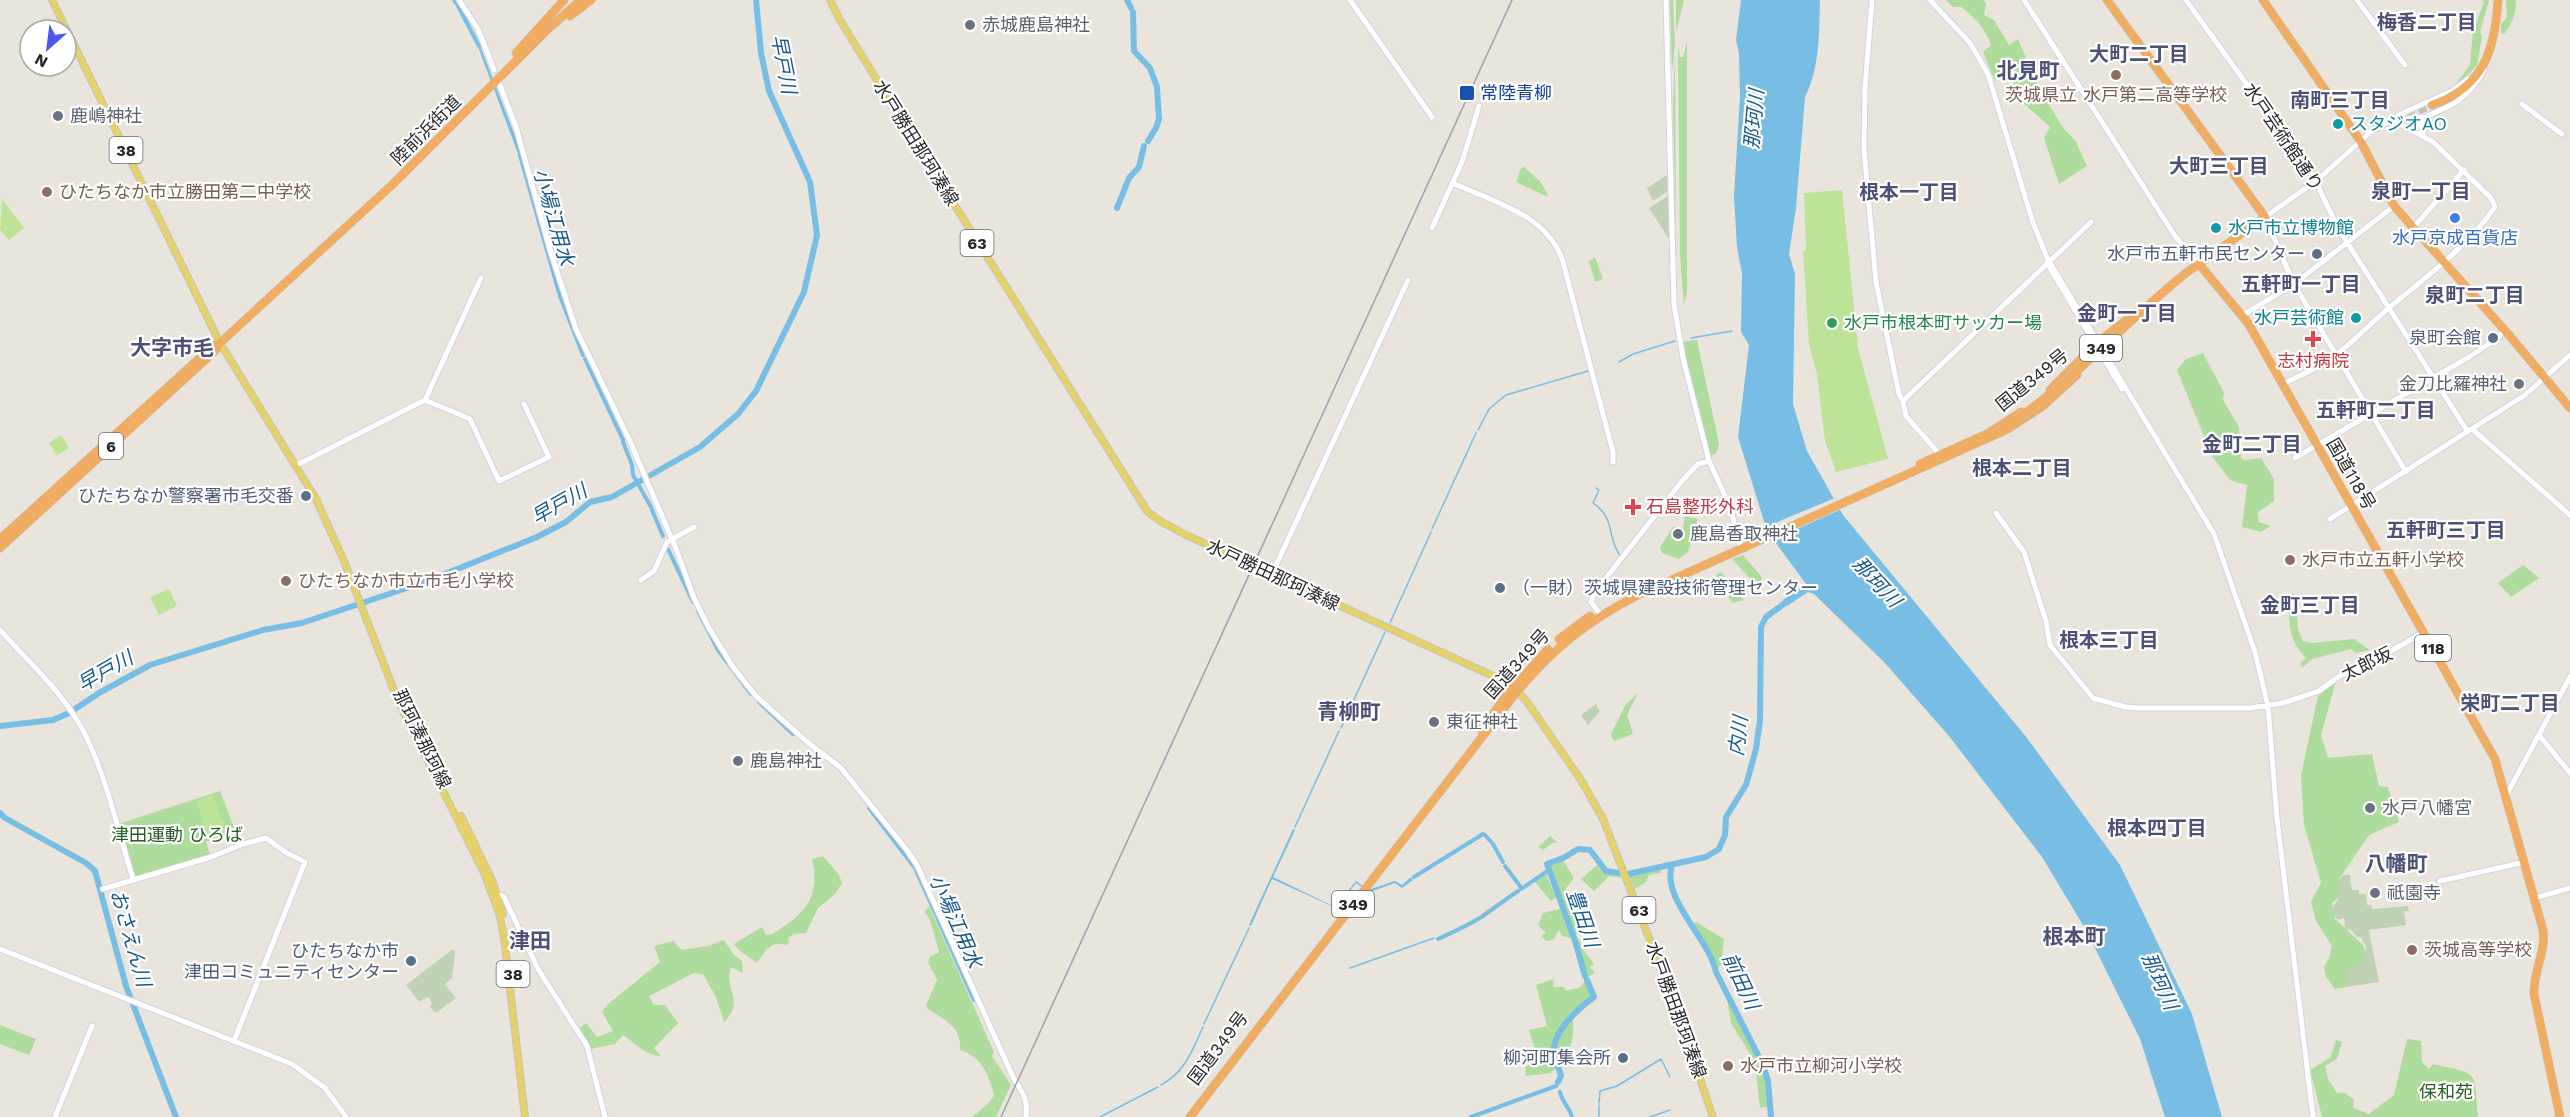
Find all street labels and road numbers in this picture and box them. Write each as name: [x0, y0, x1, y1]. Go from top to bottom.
street label: 水戸勝田那珂湊線: [869, 76, 963, 209]
street label: 水戸芸術館通り: [2239, 79, 2327, 195]
street label: 陸前浜街道: [386, 90, 465, 169]
road number: 38: [110, 137, 142, 163]
road number: 63: [960, 230, 994, 256]
road number: 349: [2080, 335, 2122, 361]
street label: 国道349号: [1991, 344, 2072, 415]
road number: 6: [99, 433, 123, 459]
street label: 国道118号: [2323, 434, 2380, 513]
street label: 水戸勝田那珂湊線: [1204, 535, 1343, 614]
street label: 国道349号: [1480, 624, 1553, 703]
road number: 118: [2415, 635, 2451, 661]
street label: 太郎坂: [2338, 642, 2396, 685]
street label: 那珂湊那珂線: [389, 686, 456, 792]
road number: 349: [1332, 891, 1374, 917]
road number: 63: [1622, 897, 1656, 923]
street label: 水戸勝田那珂湊線: [1642, 939, 1711, 1081]
road number: 38: [496, 961, 530, 987]
street label: 国道349号: [1183, 1007, 1252, 1089]

